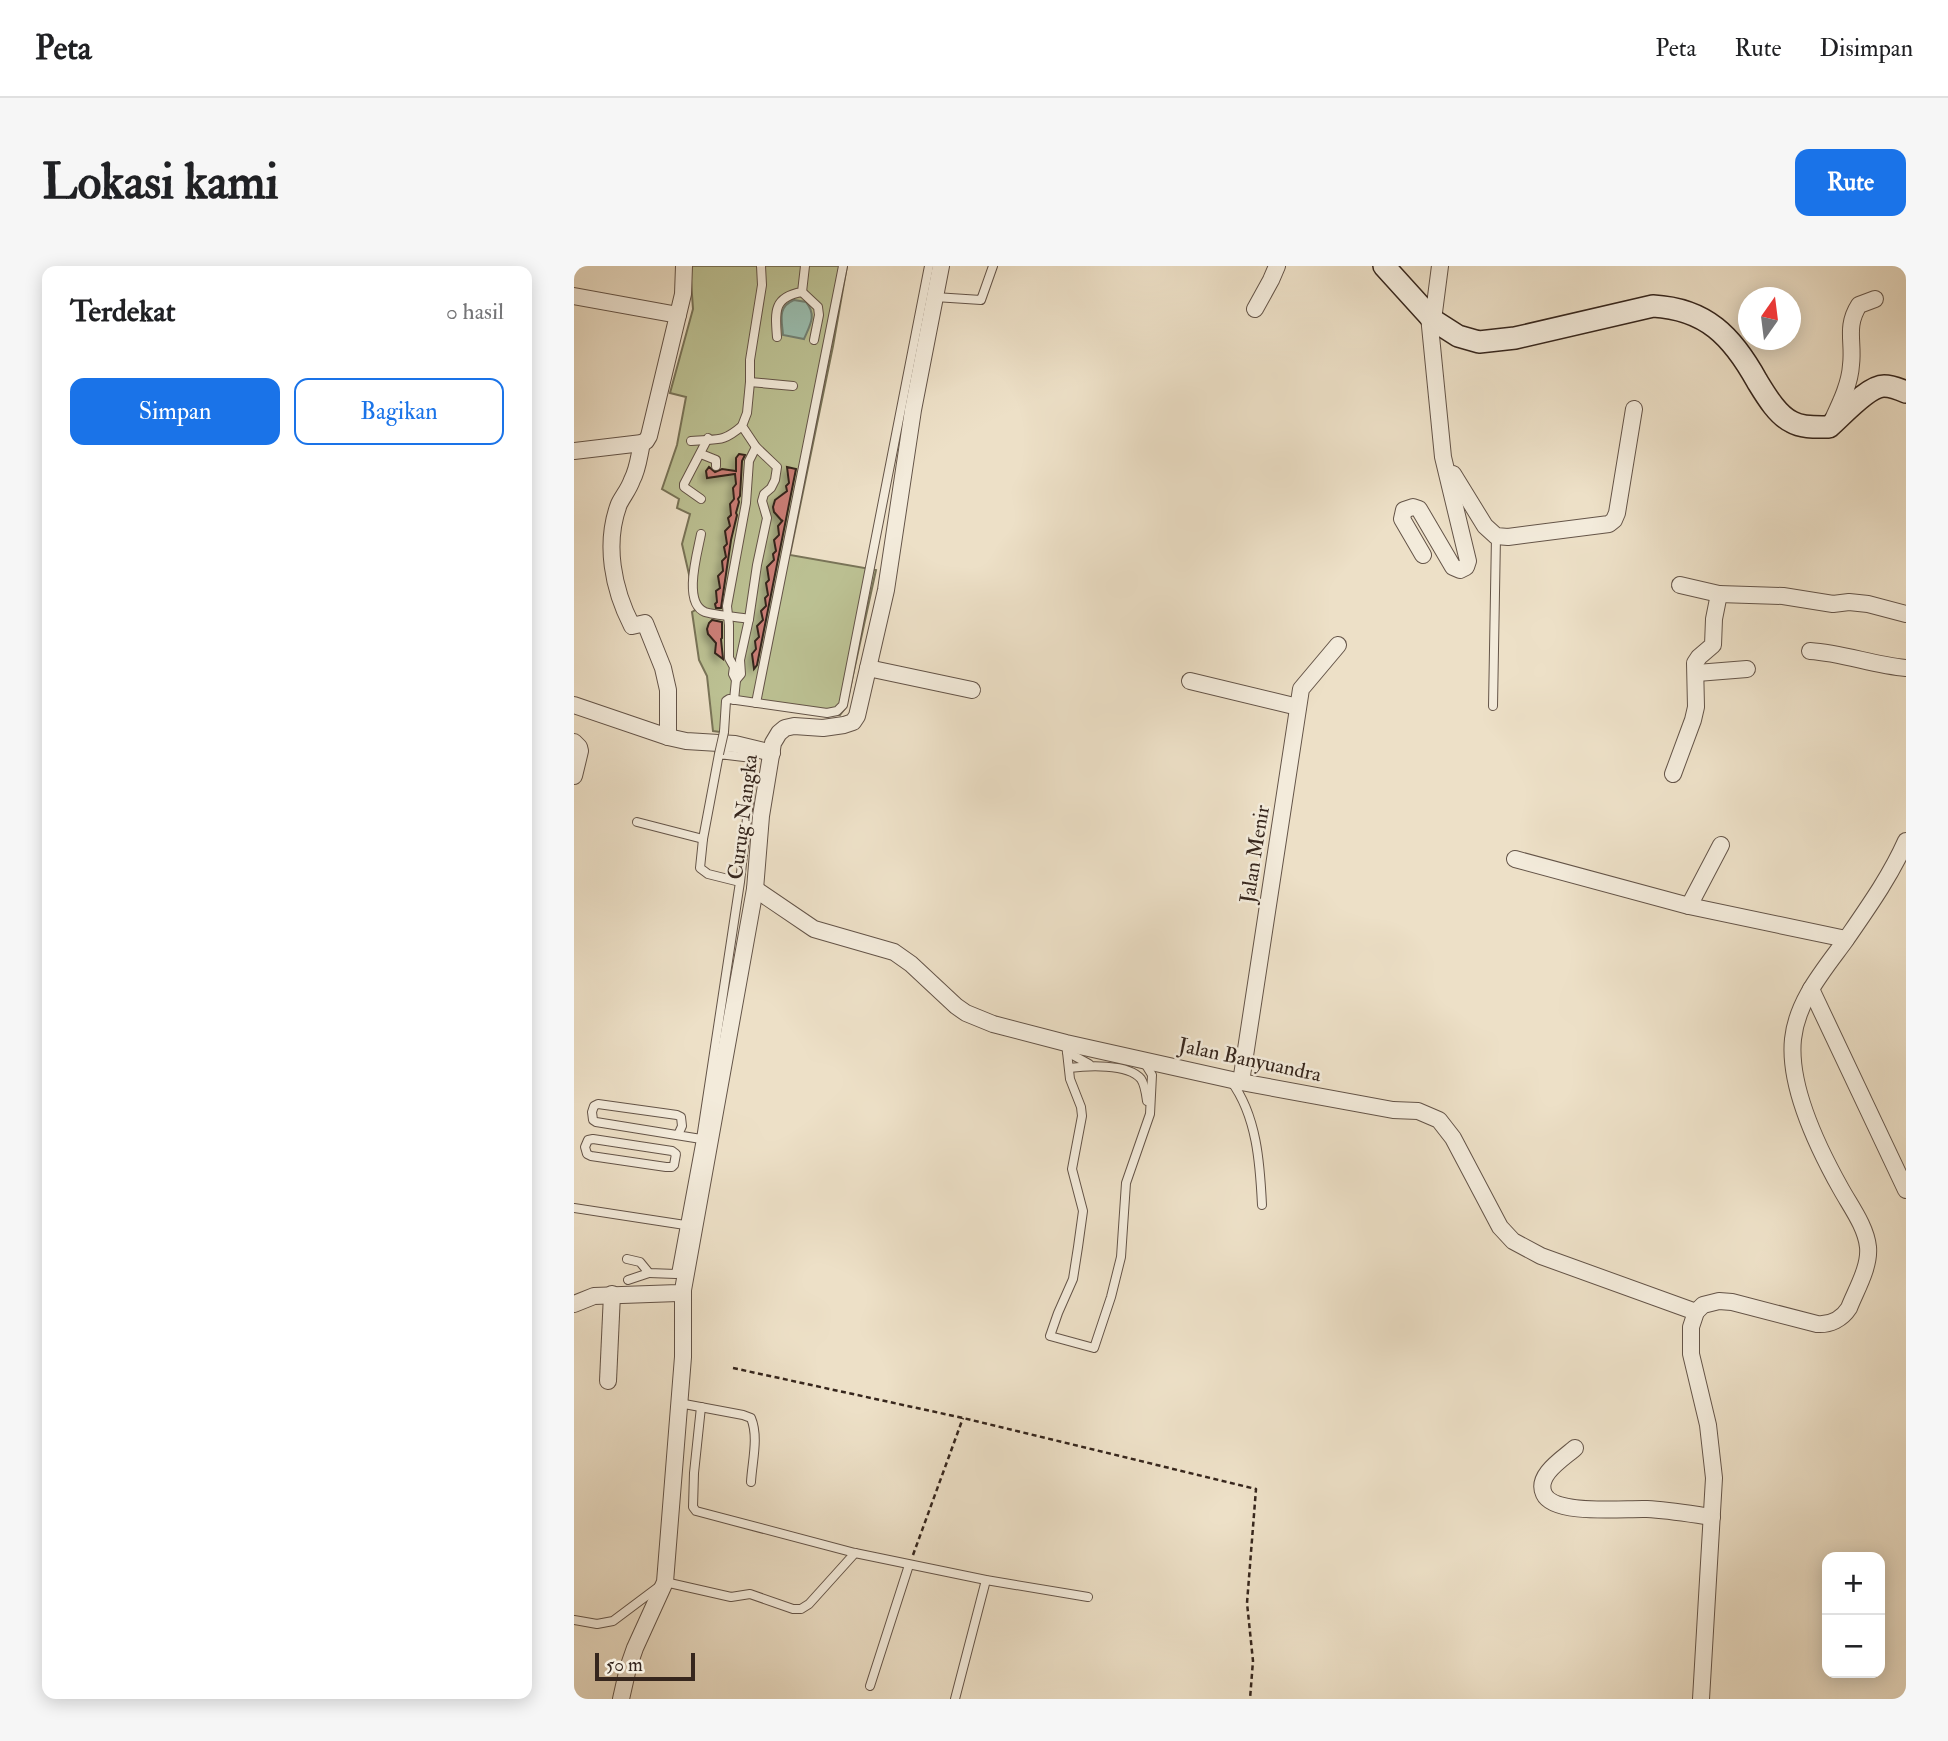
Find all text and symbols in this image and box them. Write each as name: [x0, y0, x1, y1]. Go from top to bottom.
text: Peta: [35, 28, 92, 69]
text: Peta: [1655, 33, 1696, 64]
text: Rute: [1734, 33, 1782, 64]
text: Disimpan: [1820, 33, 1913, 64]
button: Rute: [1795, 149, 1906, 216]
text: Lokasi kami: [42, 152, 279, 213]
north arrow: [1738, 287, 1801, 350]
text: Terdekat: [70, 293, 175, 330]
text: 0 hasil: [446, 297, 504, 326]
button: Simpan: [70, 378, 280, 445]
button: Bagikan: [294, 378, 504, 445]
street label: Curug Nangka: [722, 752, 764, 881]
street label: Jalan Menir: [1234, 803, 1276, 906]
street label: Jalan Banyuandra: [1175, 1031, 1324, 1088]
map controls: [1822, 1552, 1885, 1678]
button: +: [1822, 1552, 1885, 1615]
button: −: [1822, 1615, 1885, 1678]
scale bar: [595, 1650, 695, 1682]
text: 50 m: [606, 1653, 643, 1677]

